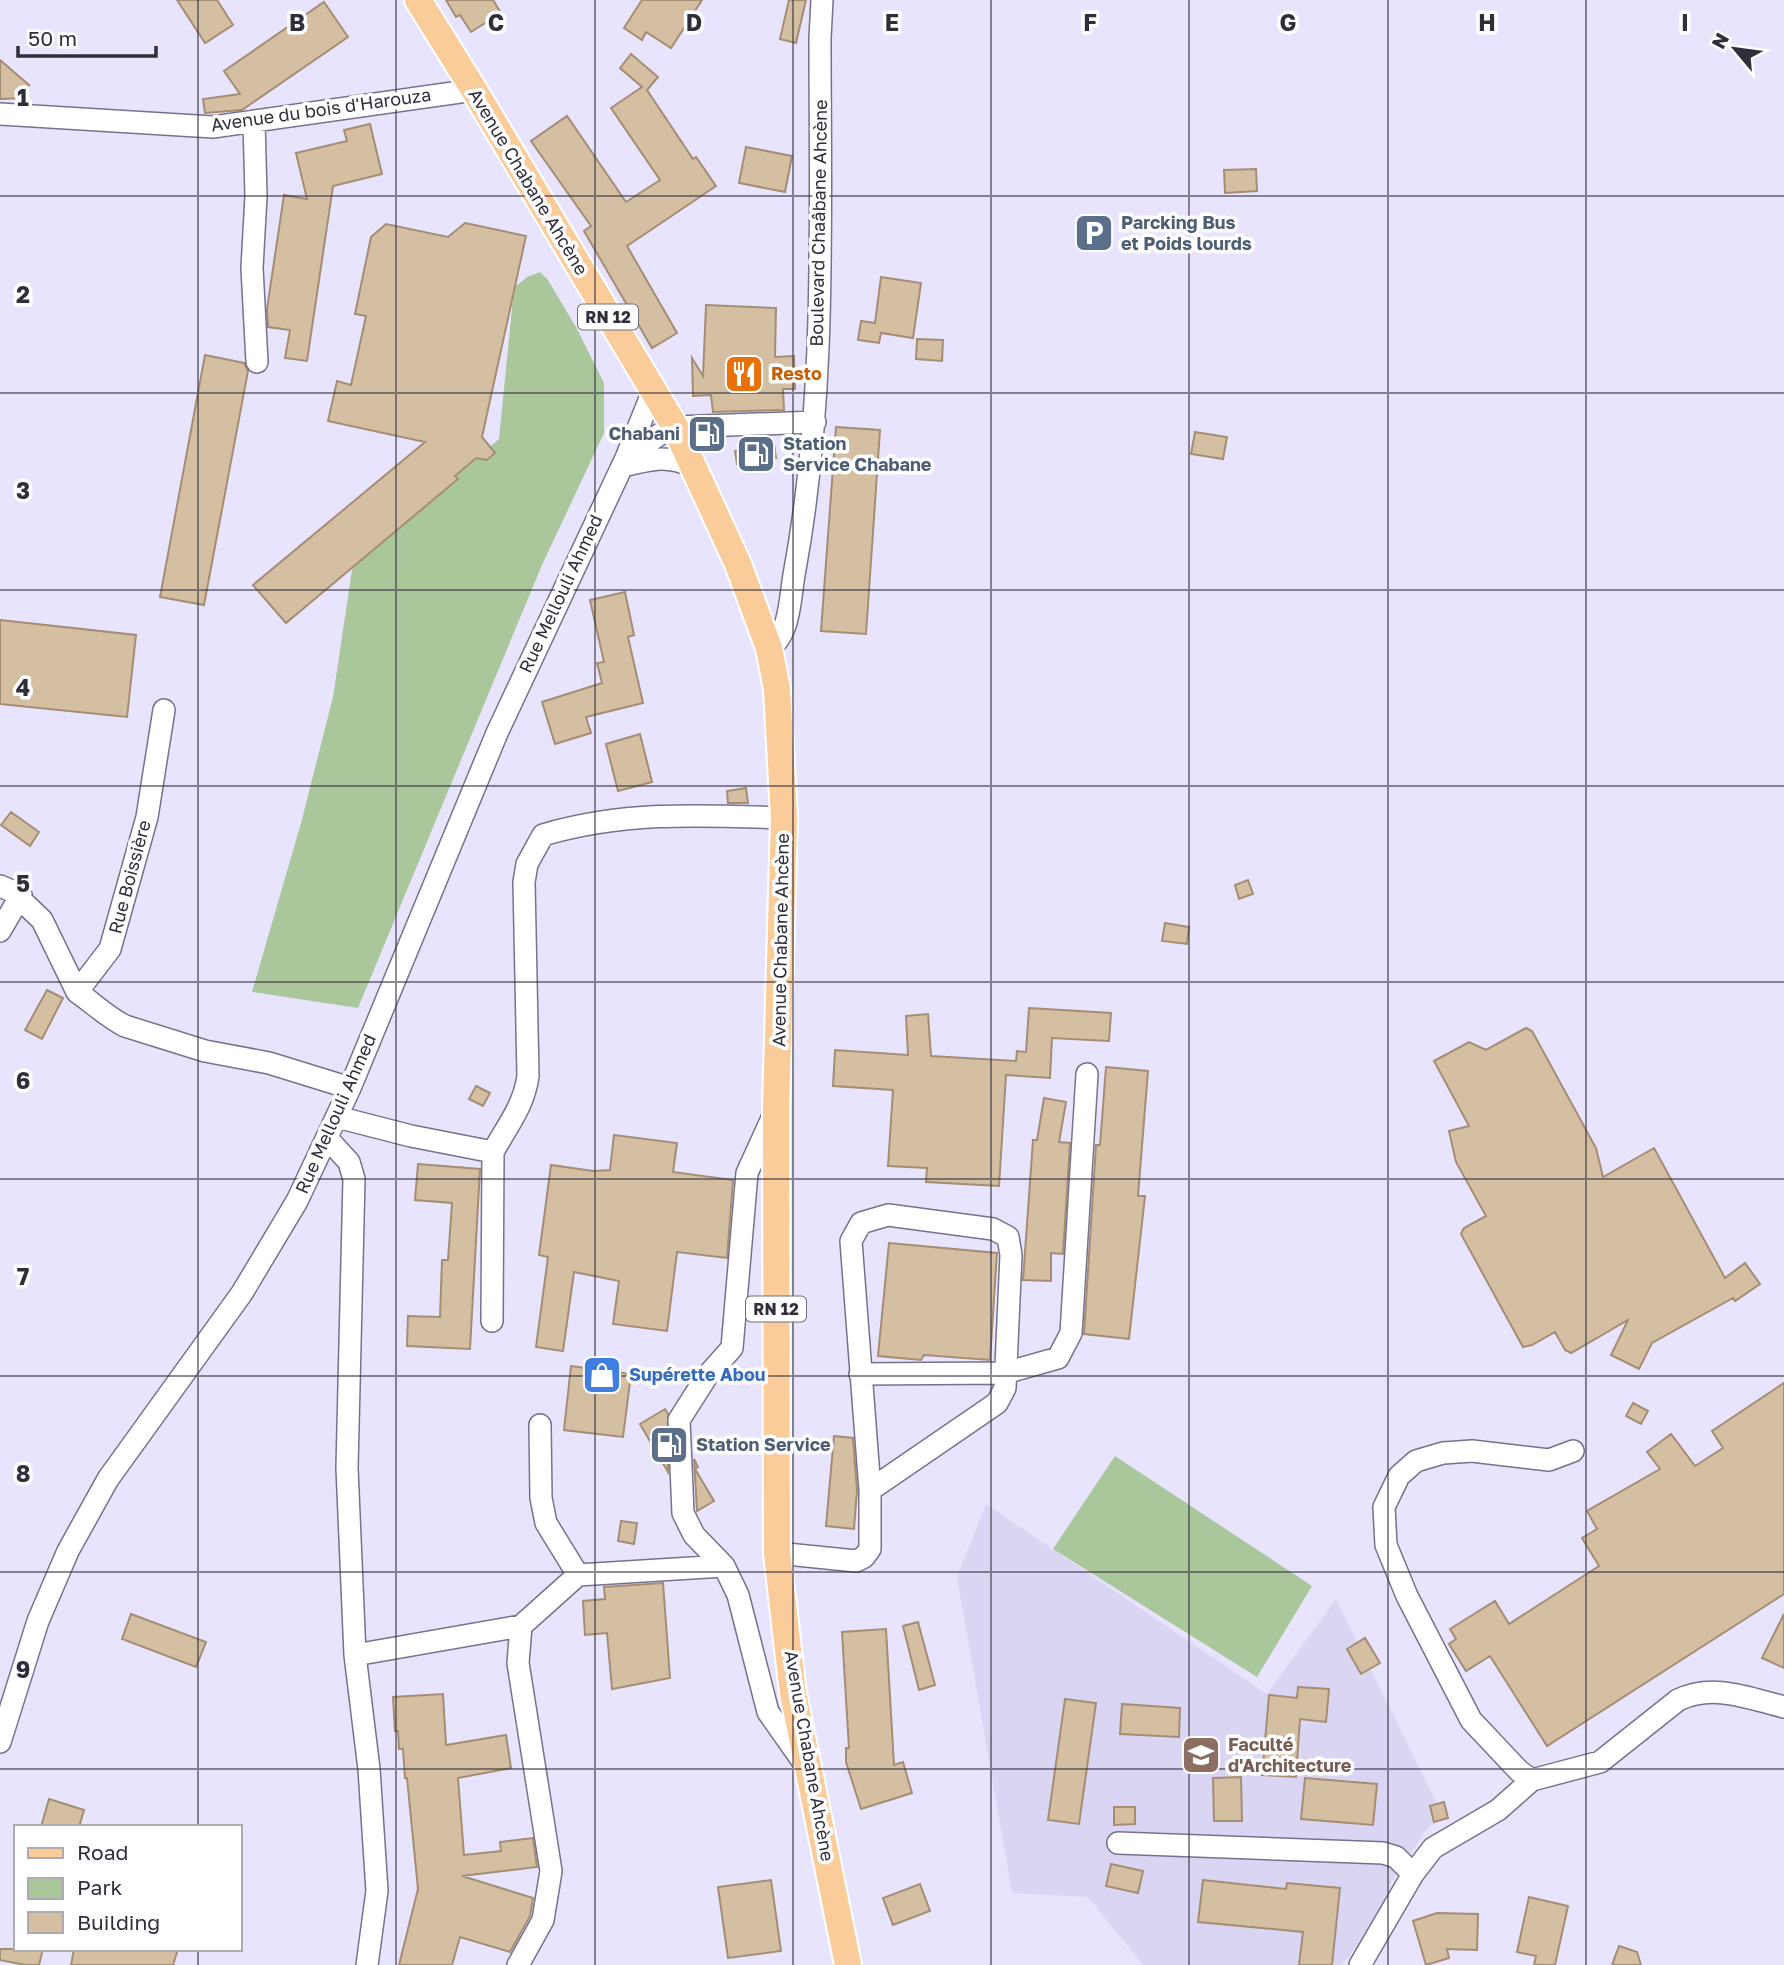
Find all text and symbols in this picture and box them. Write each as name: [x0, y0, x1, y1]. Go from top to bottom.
text: B: [289, 8, 305, 36]
text: C: [488, 8, 504, 36]
text: D: [686, 8, 702, 36]
text: E: [885, 8, 899, 36]
text: F: [1083, 8, 1097, 36]
text: G: [1280, 8, 1296, 36]
text: H: [1478, 8, 1496, 36]
text: I: [1681, 8, 1689, 36]
scale bar: [18, 14, 156, 58]
north arrow: [1700, 14, 1770, 84]
text: 50 m: [28, 25, 77, 51]
text: N: [1706, 29, 1733, 52]
text: 1: [17, 83, 29, 111]
street label: Avenue du bois d'Harouza: [209, 83, 432, 135]
street label: Avenue Chabane Ahcène: [464, 84, 593, 279]
street label: Boulevard Chaâbane Ahcène: [805, 99, 831, 347]
place label: Parcking Bus et Poids lourds: [1121, 211, 1252, 254]
parking icon: Parcking Bus et Poids lourds: [1073, 212, 1115, 254]
text: 2: [16, 280, 30, 308]
road number: RN 12: [578, 304, 638, 330]
restaurant icon: Resto: [723, 353, 765, 395]
place label: Resto: [771, 362, 822, 384]
fuel station icon: Chabani: [686, 413, 728, 455]
place label: Chabani: [609, 422, 680, 444]
place label: Station Service Chabane: [783, 432, 932, 475]
fuel station icon: Station Service Chabane: [735, 433, 777, 475]
text: 3: [16, 476, 30, 504]
street label: Rue Mellouli Ahmed: [514, 511, 606, 676]
text: 4: [16, 673, 30, 701]
street label: Rue Boissière: [103, 817, 155, 936]
street label: Avenue Chabane Ahcène: [767, 833, 793, 1047]
text: 5: [16, 869, 30, 897]
street label: Rue Mellouli Ahmed: [290, 1030, 380, 1197]
text: 6: [16, 1066, 30, 1094]
text: 7: [17, 1262, 29, 1290]
road number: RN 12: [746, 1296, 806, 1322]
shop icon: Supérette Abou: [581, 1354, 623, 1396]
place label: Supérette Abou: [629, 1363, 765, 1385]
fuel station icon: Station Service: [648, 1424, 690, 1466]
place label: Station Service: [696, 1433, 831, 1455]
text: 8: [16, 1459, 30, 1487]
street label: Avenue Chabane Ahcène: [781, 1649, 839, 1863]
text: 9: [16, 1655, 30, 1683]
place label: Faculté d'Architecture: [1228, 1733, 1352, 1776]
school or university icon: Faculté d'Architecture: [1180, 1734, 1222, 1776]
legend: [14, 1825, 242, 1951]
text: Road: [77, 1839, 128, 1865]
text: Park: [77, 1874, 123, 1900]
text: Building: [77, 1909, 160, 1935]

